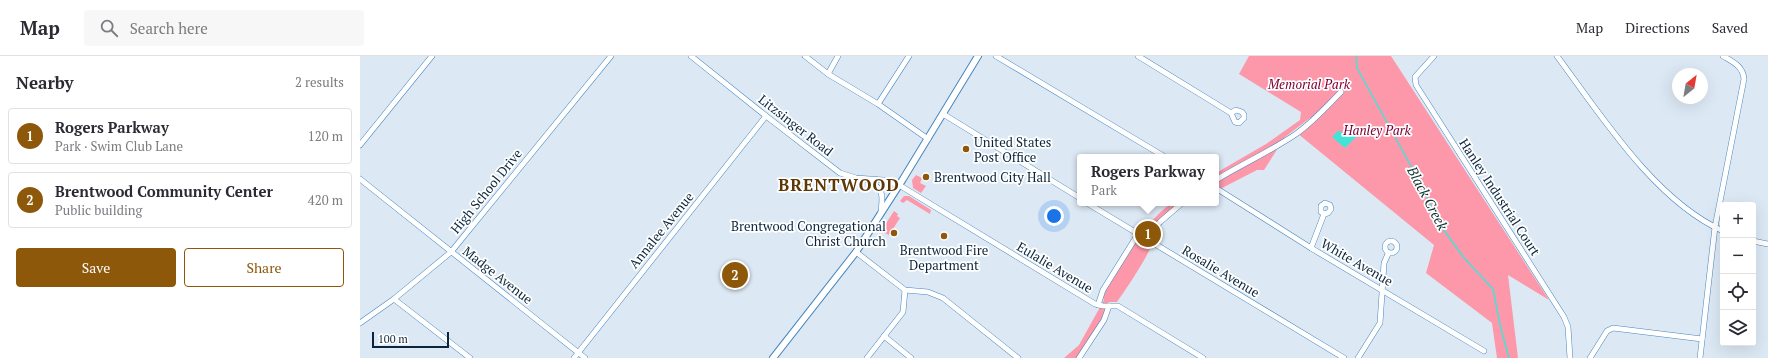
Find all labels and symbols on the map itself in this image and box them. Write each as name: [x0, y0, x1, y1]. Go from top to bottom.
north arrow: [1672, 68, 1708, 104]
park label: Memorial Park: [1267, 75, 1351, 93]
street label: Litzsinger Road: [755, 90, 837, 160]
park label: Hanley Park: [1342, 121, 1412, 139]
place label: United States Post Office: [974, 133, 1051, 166]
street label: Hanley Industrial Court: [1455, 135, 1545, 259]
marker: United States Post Office: [961, 144, 971, 154]
street label: High School Drive: [446, 145, 526, 237]
water label: Black Creek: [1403, 162, 1453, 233]
place label: Brentwood City Hall: [934, 168, 1051, 186]
marker: Brentwood City Hall: [921, 172, 931, 182]
district label: BRENTWOOD: [778, 173, 900, 196]
street label: Annalee Avenue: [625, 188, 697, 272]
your location: [1044, 206, 1064, 226]
place label: Brentwood Congregational Christ Church: [731, 217, 886, 250]
pin: 1: [1135, 219, 1161, 249]
marker: Brentwood Congregational Christ Church: [889, 228, 899, 238]
marker: Brentwood Fire Department: [939, 231, 949, 241]
street label: White Avenue: [1318, 234, 1396, 290]
street label: Eulalie Avenue: [1014, 237, 1096, 297]
place label: Brentwood Fire Department: [900, 241, 988, 274]
street label: Rosalie Avenue: [1179, 241, 1263, 301]
street label: Madge Avenue: [459, 242, 537, 308]
pin: 2: [722, 260, 748, 290]
scale bar: [372, 330, 449, 349]

